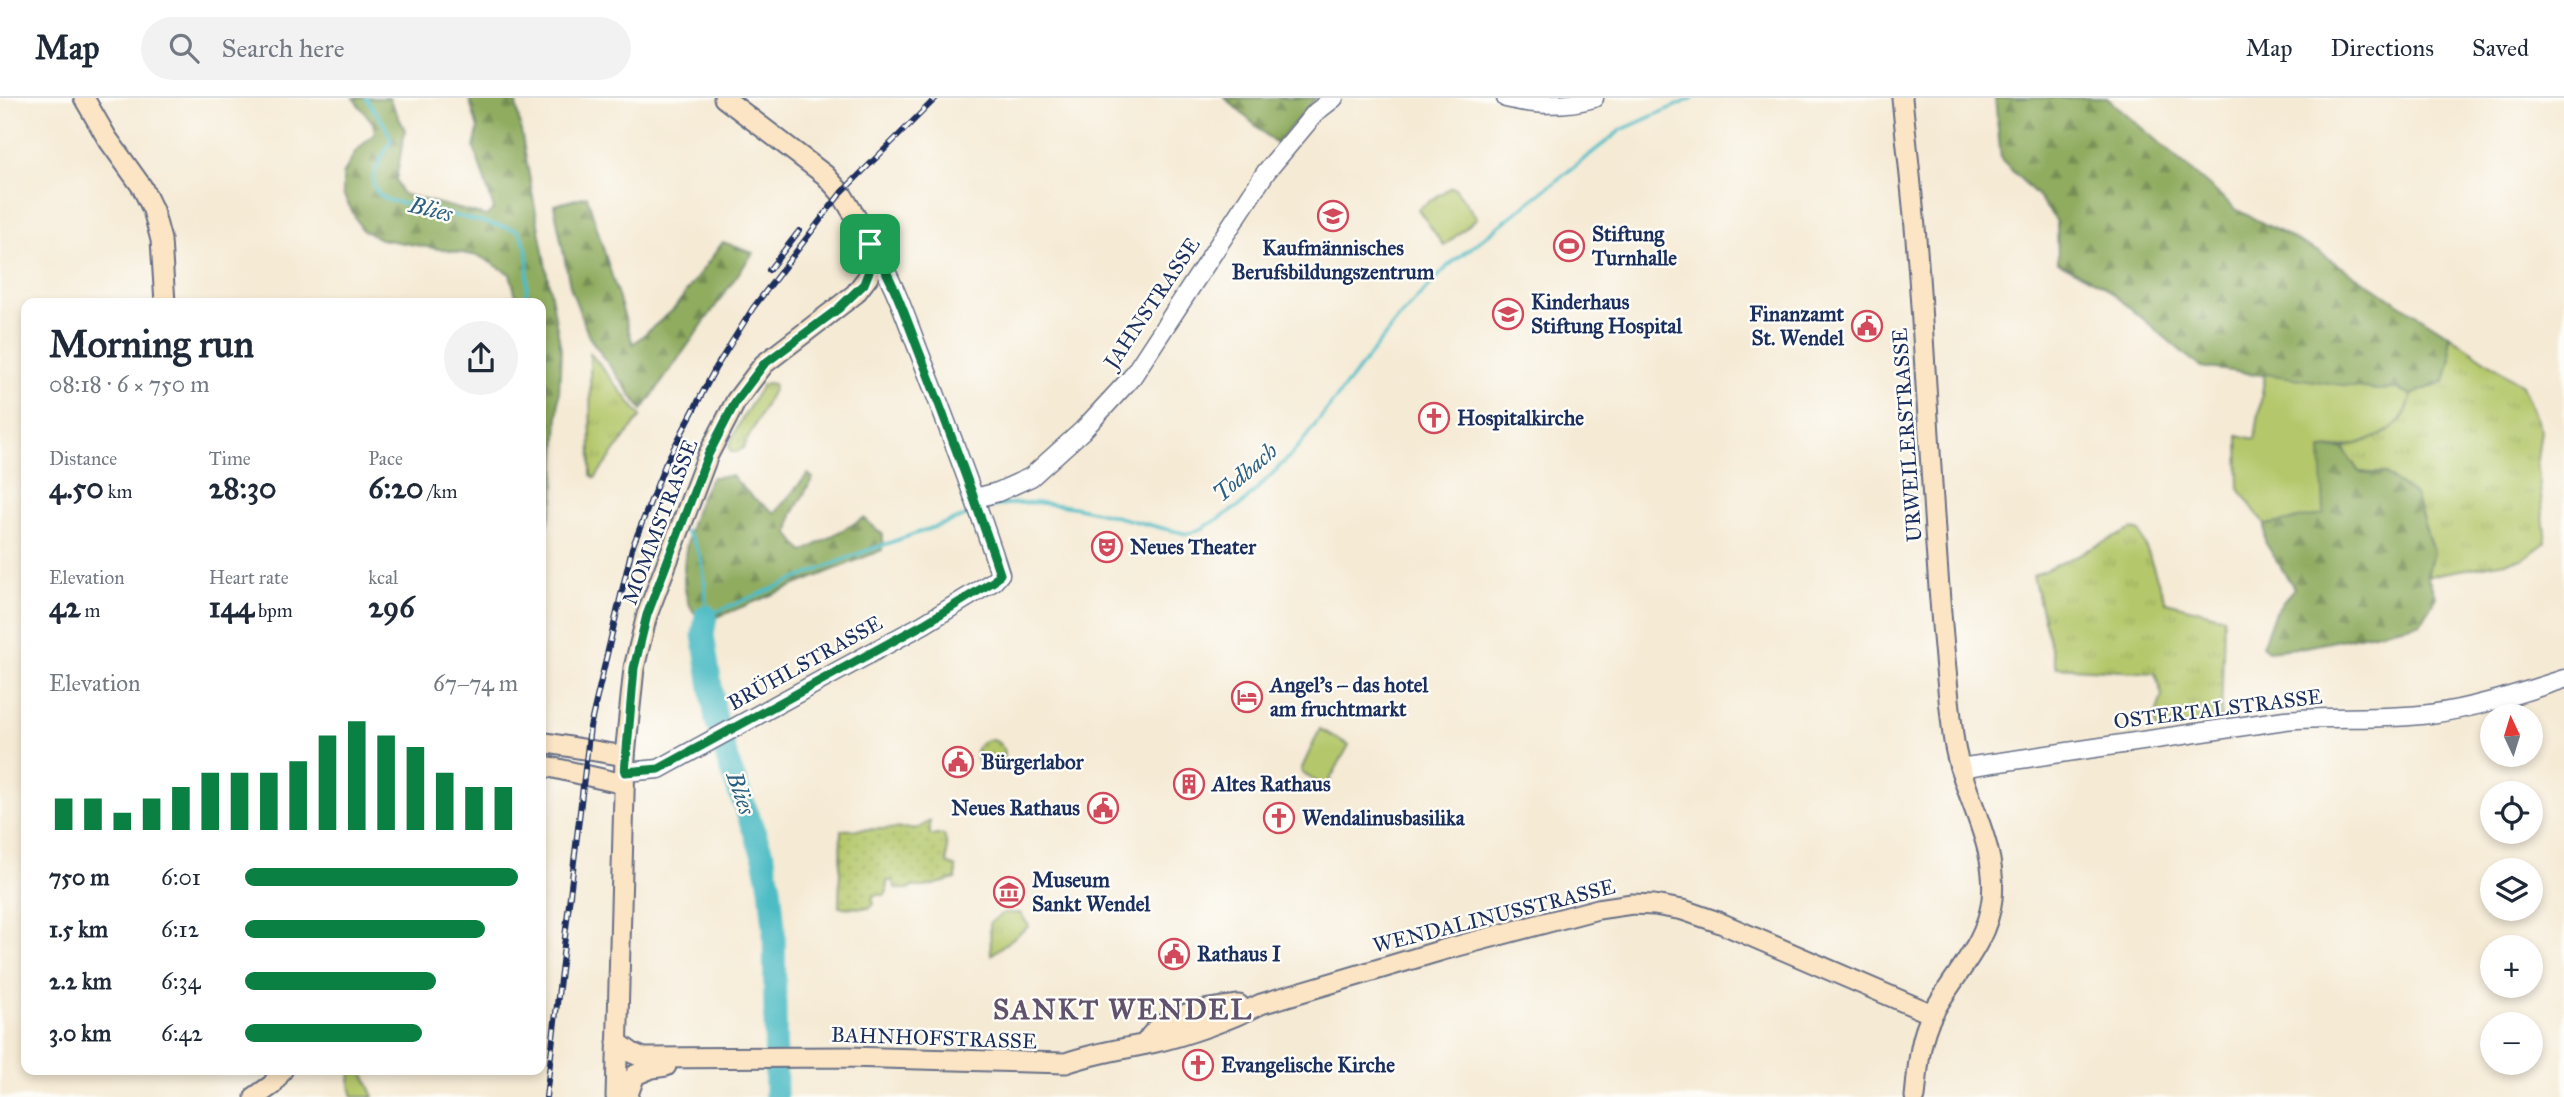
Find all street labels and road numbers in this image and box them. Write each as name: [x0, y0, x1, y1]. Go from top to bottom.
street label: JAHNSTRASSE: [1097, 232, 1206, 375]
street label: URWEILERSTRASSE: [1887, 327, 1927, 543]
street label: MOMMSTRASSE: [616, 436, 704, 608]
street label: BRÜHLSTRASSE: [723, 610, 887, 716]
street label: OSTERTALSTRASSE: [2112, 683, 2324, 735]
street label: WENDALINUSSTRASSE: [1370, 873, 1618, 959]
street label: BAHNHOFSTRASSE: [831, 1021, 1037, 1055]

